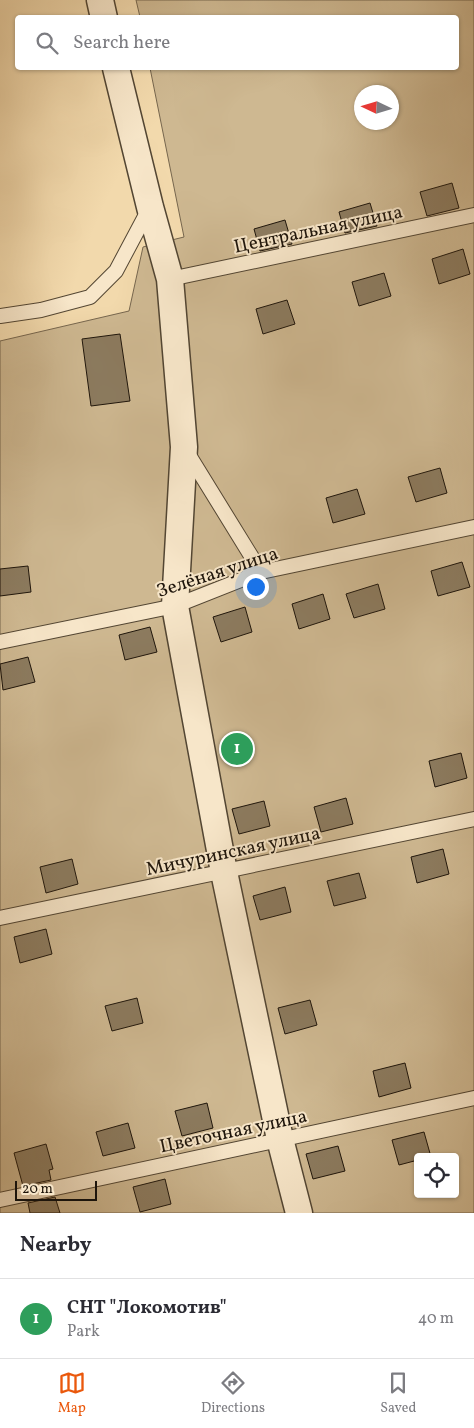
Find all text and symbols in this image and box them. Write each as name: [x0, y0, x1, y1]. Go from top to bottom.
search box: [15, 15, 459, 70]
icon: search: [33, 29, 61, 57]
text: Search here: [73, 30, 170, 56]
north arrow: [354, 85, 399, 130]
street label: Центральная улица: [232, 199, 405, 261]
street label: Зелёная улица: [154, 541, 282, 605]
your location: [243, 574, 269, 600]
pin: 1: [221, 730, 253, 768]
street label: Мичуринская улица: [144, 821, 323, 883]
street label: Цветочная улица: [157, 1104, 310, 1160]
map controls: [414, 1153, 459, 1198]
button: locate: [414, 1153, 459, 1198]
scale bar: [15, 1178, 98, 1201]
text: 20 m: [22, 1180, 53, 1199]
text: Nearby: [20, 1231, 91, 1260]
text: СНТ "Локомотив": [67, 1295, 227, 1321]
text: 1: [33, 1308, 39, 1330]
text: 40 m: [418, 1308, 454, 1330]
text: Park: [67, 1321, 100, 1343]
tab: Map: [58, 1369, 86, 1418]
tab: Directions: [201, 1369, 265, 1418]
tab: Saved: [380, 1369, 416, 1418]

